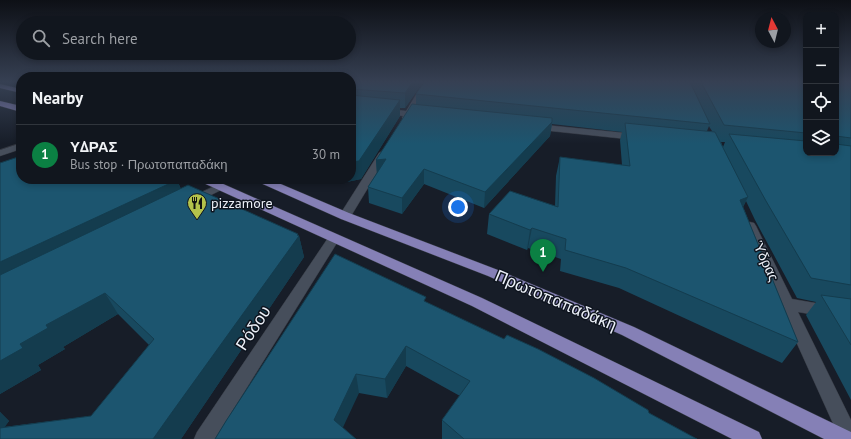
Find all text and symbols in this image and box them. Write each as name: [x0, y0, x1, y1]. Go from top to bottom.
north arrow: [755, 12, 791, 48]
map controls: [803, 12, 839, 156]
button: +: [803, 12, 839, 48]
search box: [16, 16, 356, 60]
icon: search: [30, 27, 52, 49]
text: Search here: [62, 29, 138, 48]
button: −: [803, 48, 839, 84]
button: locate: [803, 84, 839, 120]
text: Nearby: [32, 87, 83, 109]
button: layers: [803, 120, 839, 156]
text: ΥΔΡΑΣ: [70, 137, 118, 156]
text: 1: [41, 146, 49, 163]
text: 30 m: [312, 146, 340, 163]
text: Bus stop · Πρωτοπαπαδάκη: [70, 156, 227, 173]
restaurant icon: pizzamore: [186, 192, 208, 220]
place label: pizzamore: [211, 194, 273, 212]
your location: [448, 197, 468, 217]
street label: Ύδρας: [749, 238, 783, 284]
pin: 1: [530, 239, 556, 272]
street label: Πρωτοπαπαδάκη: [492, 264, 620, 336]
street label: Ρόδου: [230, 301, 276, 355]

